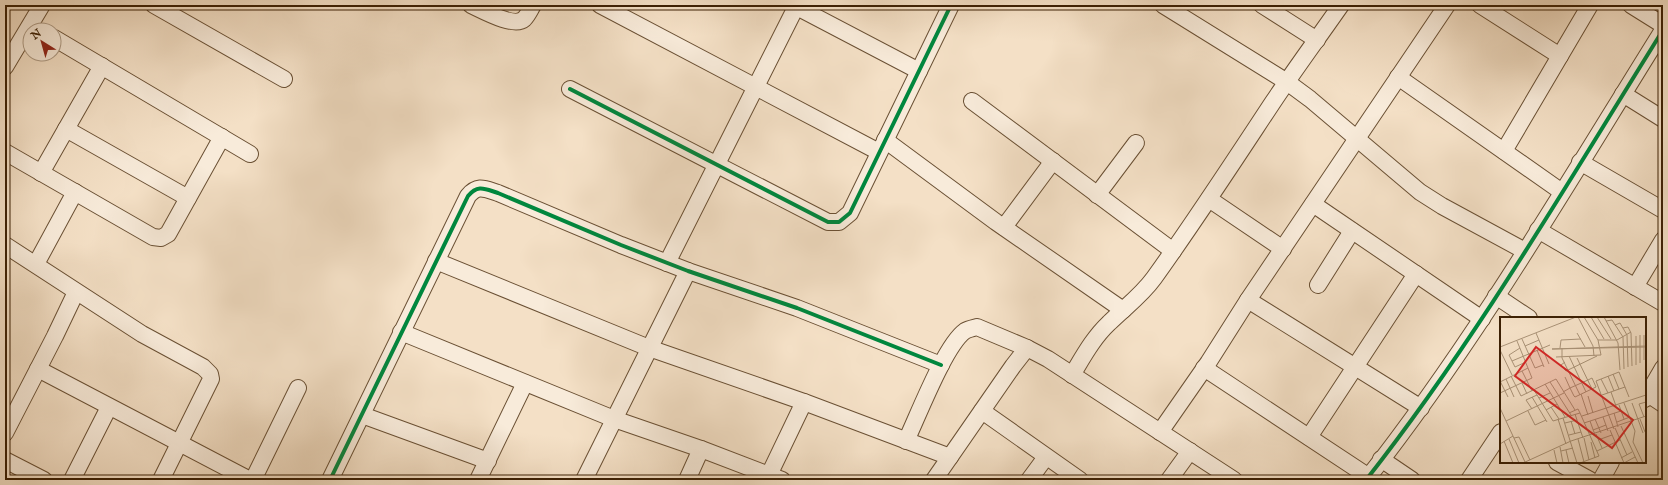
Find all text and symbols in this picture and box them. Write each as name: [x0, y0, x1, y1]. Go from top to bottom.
north arrow: [22, 22, 62, 62]
text: N: [28, 26, 45, 44]
inset map: [1500, 317, 1646, 463]

